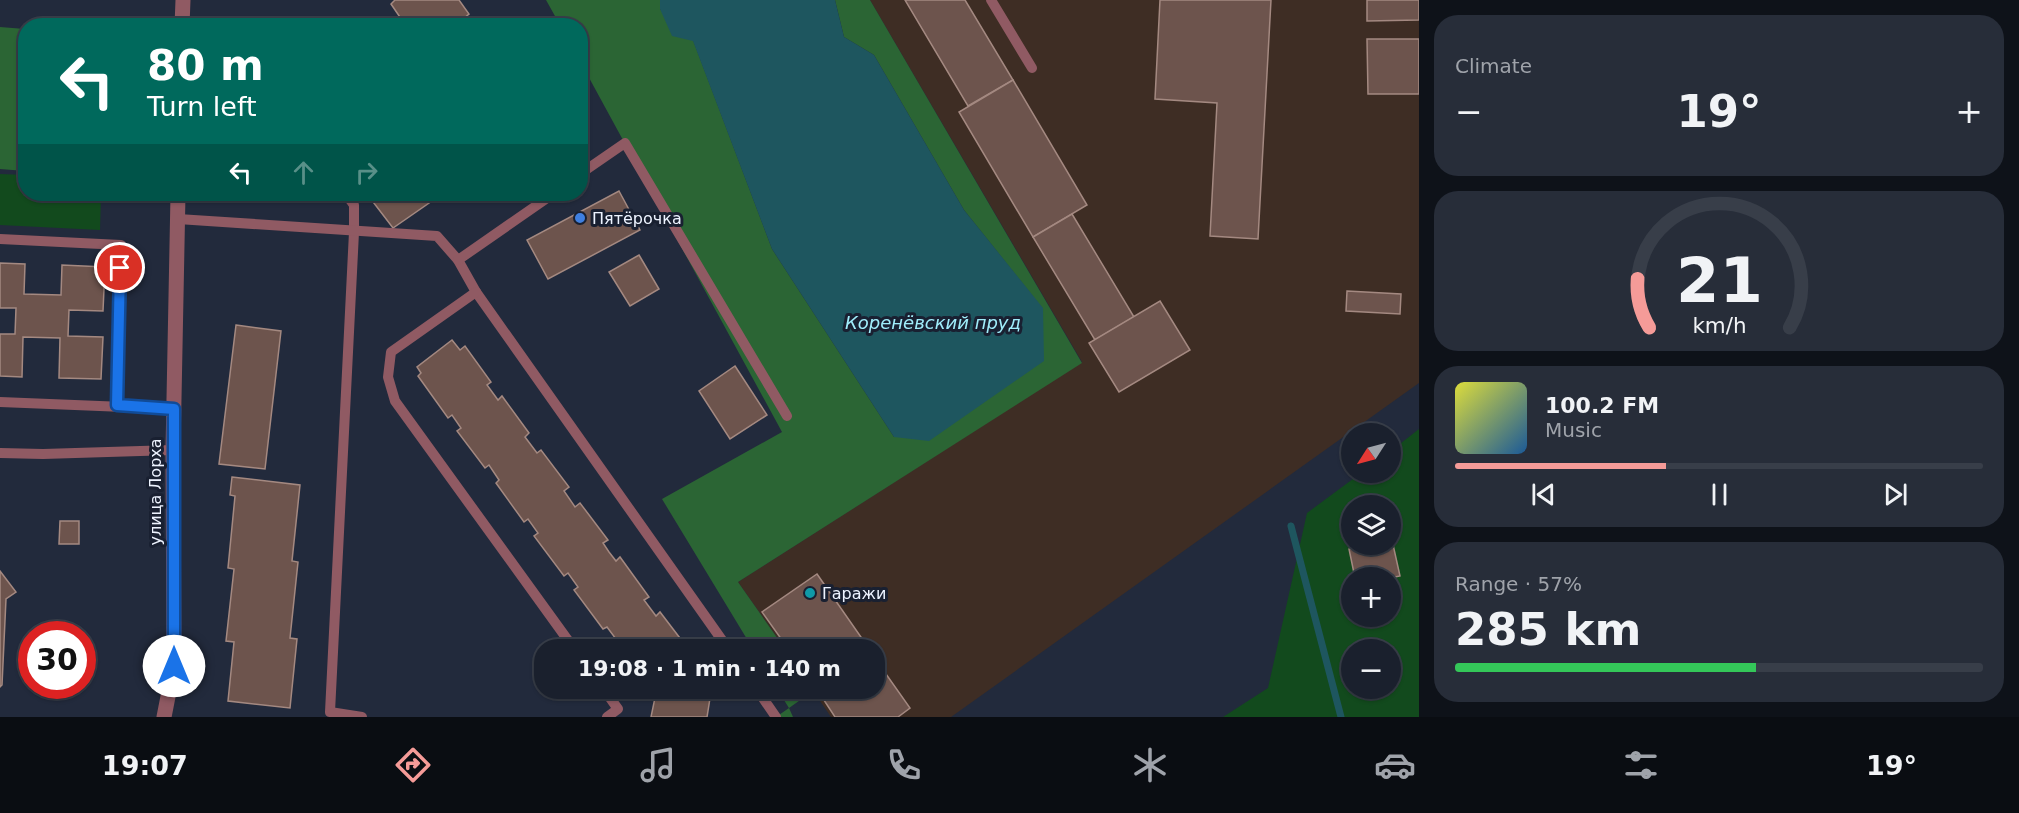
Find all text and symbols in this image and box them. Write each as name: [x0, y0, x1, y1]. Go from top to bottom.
text: 80 m: [147, 41, 264, 90]
icon: left: [48, 42, 126, 120]
text: Climate: [1455, 54, 1532, 78]
text: 19°: [1676, 85, 1762, 138]
text: Turn left: [147, 91, 257, 122]
text: −: [1455, 92, 1483, 131]
text: +: [1955, 92, 1983, 131]
icon: left: [224, 156, 257, 189]
icon: ahead: [287, 156, 320, 189]
icon: right: [350, 156, 383, 189]
place label: Пятёрочка: [592, 209, 682, 228]
marker: Пятёрочка: [573, 211, 587, 225]
pin: [94, 242, 145, 293]
text: 21: [1676, 244, 1762, 317]
icon: arrive: [103, 251, 136, 284]
water label: Коренёвский пруд: [845, 312, 1021, 333]
text: km/h: [1692, 313, 1746, 338]
text: 100.2 FM: [1545, 393, 1659, 418]
text: Music: [1545, 418, 1602, 442]
north arrow: [1341, 423, 1401, 483]
map controls: [1341, 423, 1401, 699]
street label: улица Лорха: [146, 438, 165, 546]
icon: previous: [1527, 478, 1560, 511]
icon: pause: [1703, 478, 1736, 511]
icon: next: [1879, 478, 1912, 511]
button: layers: [1341, 495, 1401, 555]
button: +: [1341, 567, 1401, 627]
text: Range · 57%: [1455, 572, 1582, 596]
place label: Гаражи: [822, 584, 886, 603]
marker: Гаражи: [803, 586, 817, 600]
text: 285 km: [1455, 603, 1641, 656]
speed limit sign: 30: [18, 621, 96, 699]
position arrow: [142, 634, 206, 698]
button: −: [1341, 639, 1401, 699]
text: 19:08 · 1 min · 140 m: [578, 656, 841, 681]
icon: directions: [392, 744, 434, 786]
icon: music: [637, 744, 679, 786]
icon: phone: [883, 744, 925, 786]
icon: climate: [1129, 744, 1171, 786]
icon: car: [1374, 744, 1416, 786]
icon: filters: [1620, 744, 1662, 786]
text: 19:07: [102, 750, 188, 781]
text: 19°: [1866, 750, 1917, 781]

